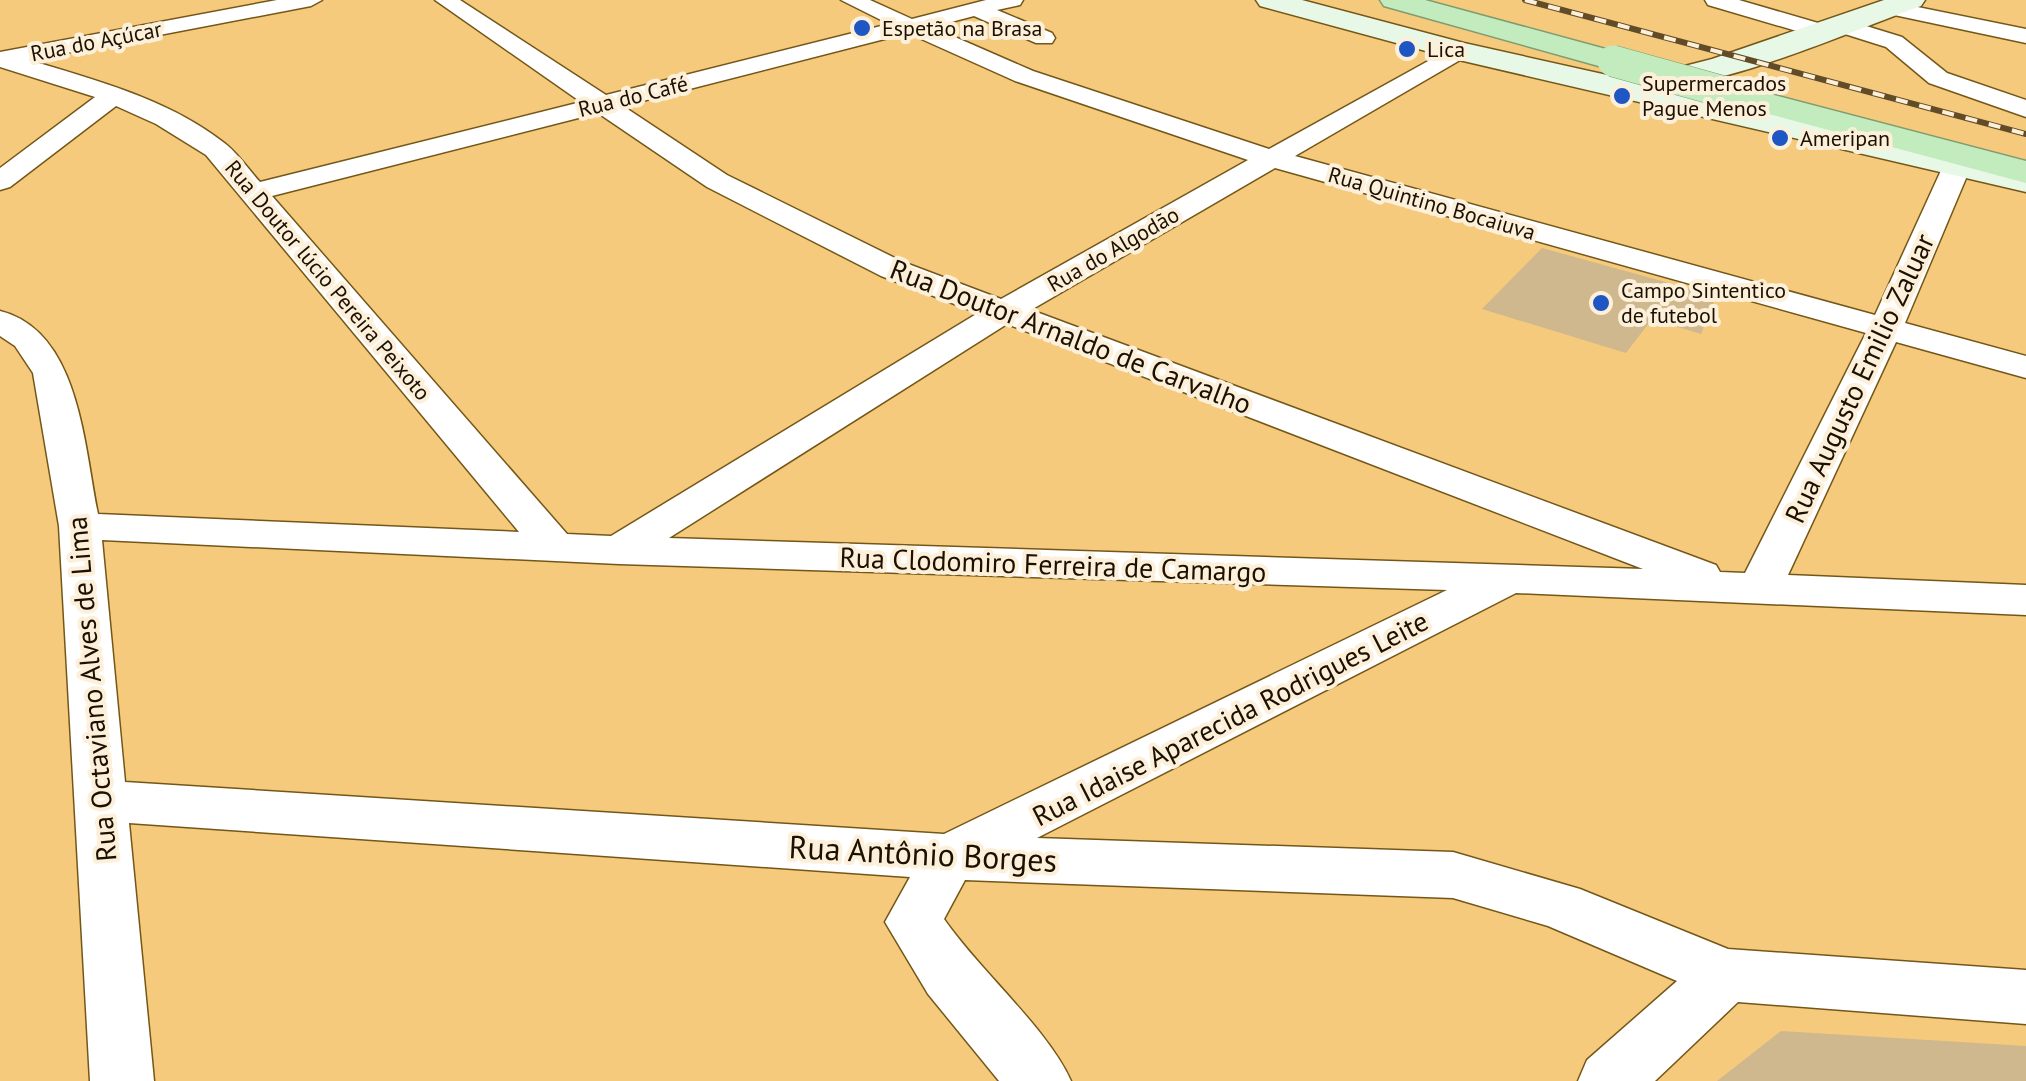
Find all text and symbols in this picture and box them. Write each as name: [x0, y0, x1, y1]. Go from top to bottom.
street label: Rua do Açúcar: [28, 14, 164, 67]
place label: Espetão na Brasa: [882, 14, 1042, 42]
marker: Espetão na Brasa: [851, 17, 873, 39]
place label: Lica: [1427, 35, 1465, 63]
marker: Lica: [1396, 38, 1418, 60]
street label: Rua do Café: [575, 69, 691, 123]
place label: Supermercados Pague Menos: [1642, 69, 1786, 122]
marker: Supermercados Pague Menos: [1611, 85, 1633, 107]
place label: Ameripan: [1800, 124, 1890, 152]
marker: Ameripan: [1769, 127, 1791, 149]
street label: Rua Doutor lúcio Pereira Peixoto: [219, 154, 437, 406]
street label: Rua Quintino Bocaiuva: [1325, 160, 1539, 246]
street label: Rua do Algodão: [1042, 200, 1184, 298]
street label: Rua Augusto Emilio Zaluar: [1776, 227, 1943, 529]
street label: Rua Doutor Arnaldo de Carvalho: [885, 250, 1257, 422]
place label: Campo Sintentico de futebol: [1621, 276, 1786, 329]
marker: Campo Sintentico de futebol: [1590, 292, 1612, 314]
street label: Rua Octaviano Alves de Lima: [57, 515, 125, 863]
street label: Rua Clodomiro Ferreira de Camargo: [839, 538, 1267, 590]
street label: Rua Idaise Aparecida Rodrigues Leite: [1026, 602, 1434, 834]
street label: Rua Antônio Borges: [788, 825, 1058, 881]

